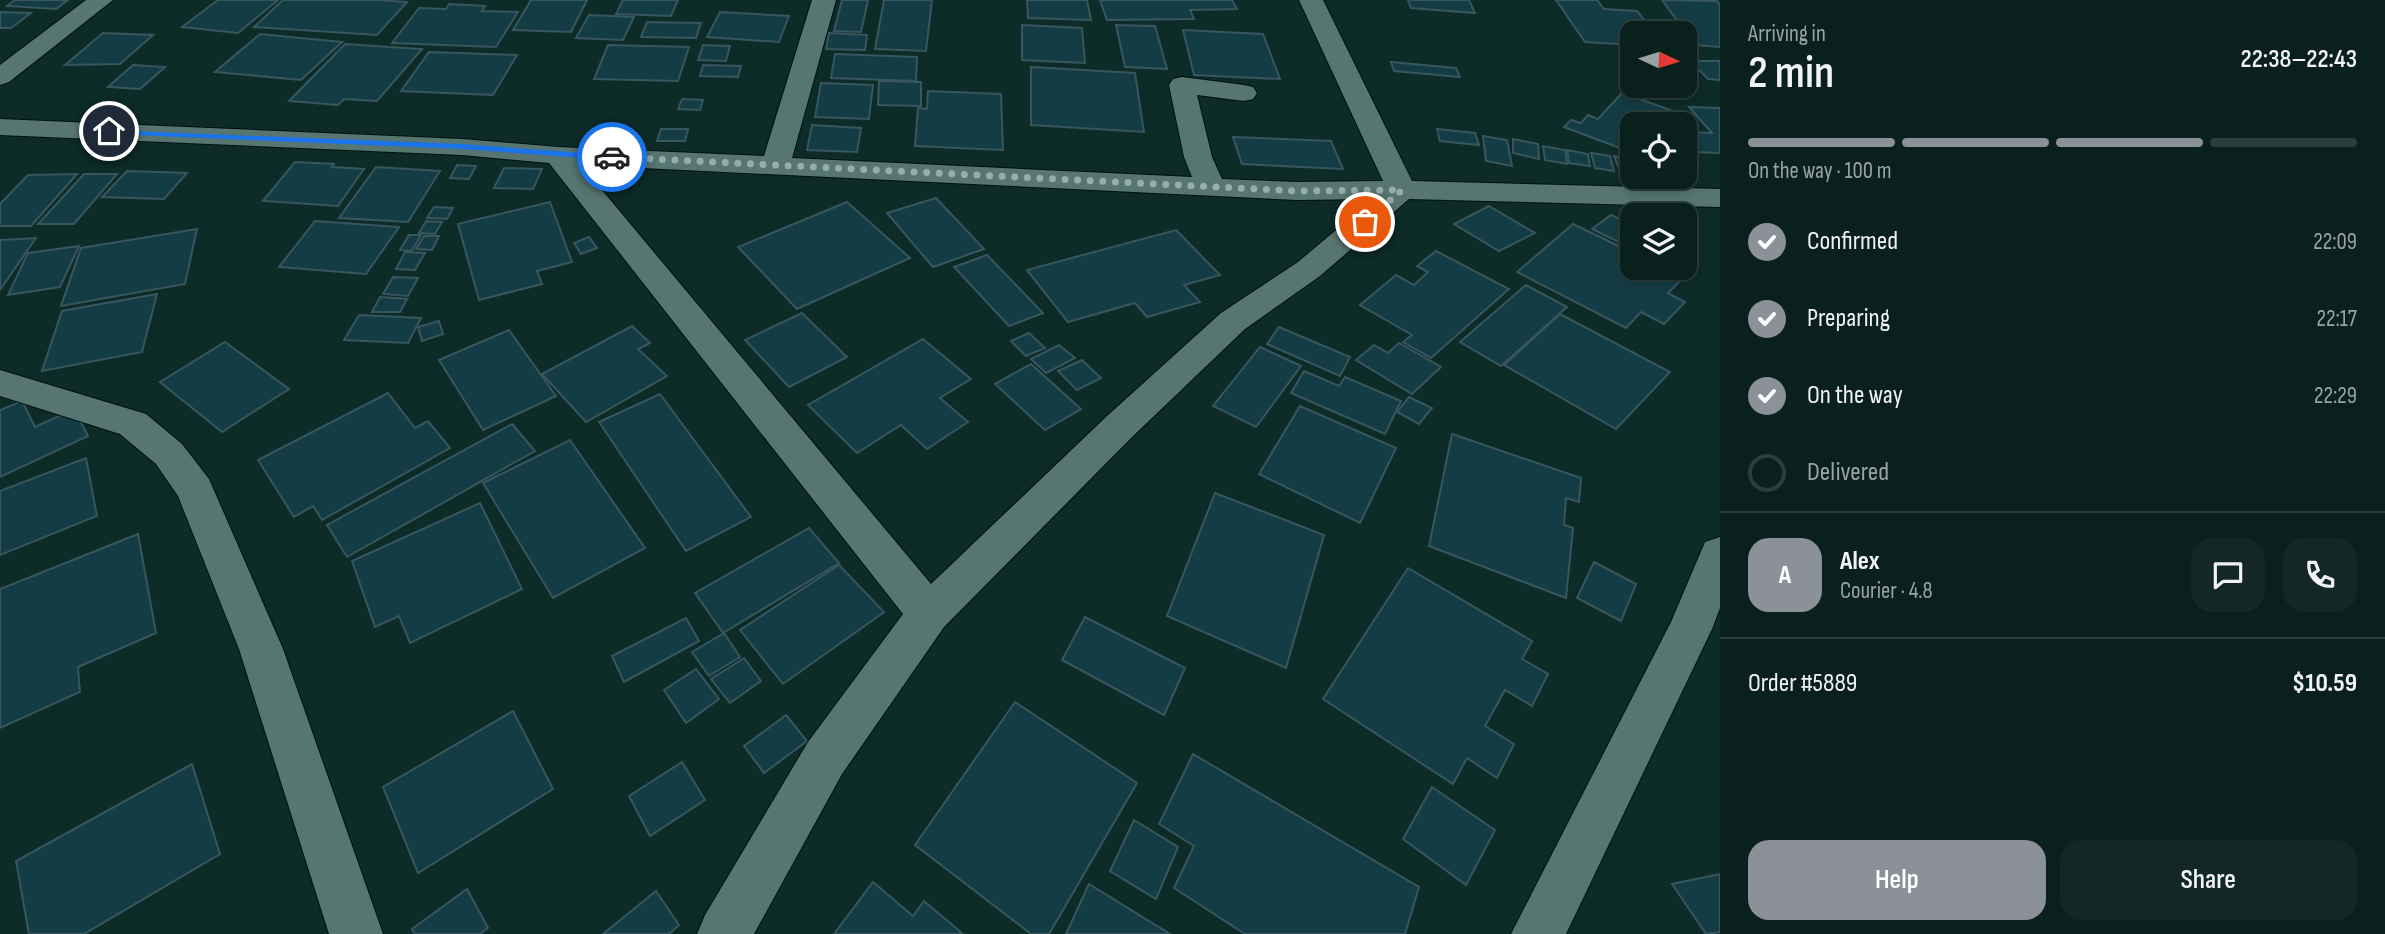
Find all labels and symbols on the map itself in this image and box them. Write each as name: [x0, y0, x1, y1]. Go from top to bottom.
north arrow: [1620, 21, 1698, 98]
pin: [79, 101, 139, 161]
courier: [577, 122, 647, 192]
pin: [1335, 192, 1395, 252]

